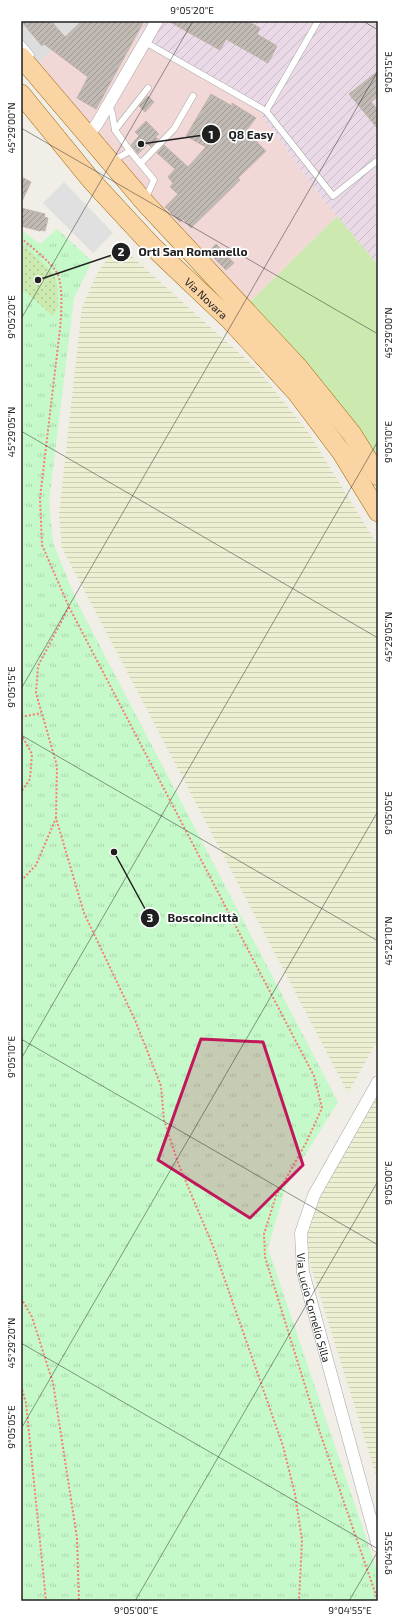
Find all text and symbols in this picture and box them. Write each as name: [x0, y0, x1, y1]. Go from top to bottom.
text: 9°05'20"E: [170, 4, 214, 16]
text: 9°05'15"E: [382, 51, 394, 93]
text: 45°29'00"N: [5, 102, 17, 154]
callout: Q8 Easy: [201, 122, 282, 146]
text: 1: [208, 127, 214, 141]
text: Q8 Easy: [228, 127, 274, 142]
callout: Orti San Romanello: [111, 240, 256, 264]
text: 2: [118, 244, 125, 258]
text: Orti San Romanello: [138, 244, 248, 258]
street label: Via Novara: [182, 274, 231, 321]
text: 9°05'20"E: [5, 295, 17, 339]
text: 45°29'00"N: [382, 307, 394, 359]
text: 45°29'05"N: [5, 407, 17, 457]
text: 9°05'10"E: [382, 421, 394, 463]
text: 45°29'05"N: [382, 612, 394, 662]
text: 9°05'15"E: [5, 666, 17, 708]
text: 9°05'05"E: [382, 791, 394, 835]
callout: Boscoincittà: [140, 906, 247, 930]
text: 3: [147, 910, 154, 924]
text: Boscoincittà: [168, 910, 239, 924]
text: 45°29'10"N: [382, 916, 394, 966]
text: 9°05'10"E: [5, 1036, 17, 1078]
text: 9°05'00"E: [382, 1161, 394, 1205]
street label: Via Lucio Cornelio Silla: [296, 1253, 334, 1363]
text: 45°29'20"N: [5, 1318, 17, 1368]
text: 9°05'05"E: [5, 1405, 17, 1449]
text: 9°04'55"E: [382, 1531, 394, 1575]
text: 9°05'00"E: [114, 1604, 158, 1616]
text: 9°04'55"E: [328, 1604, 372, 1616]

